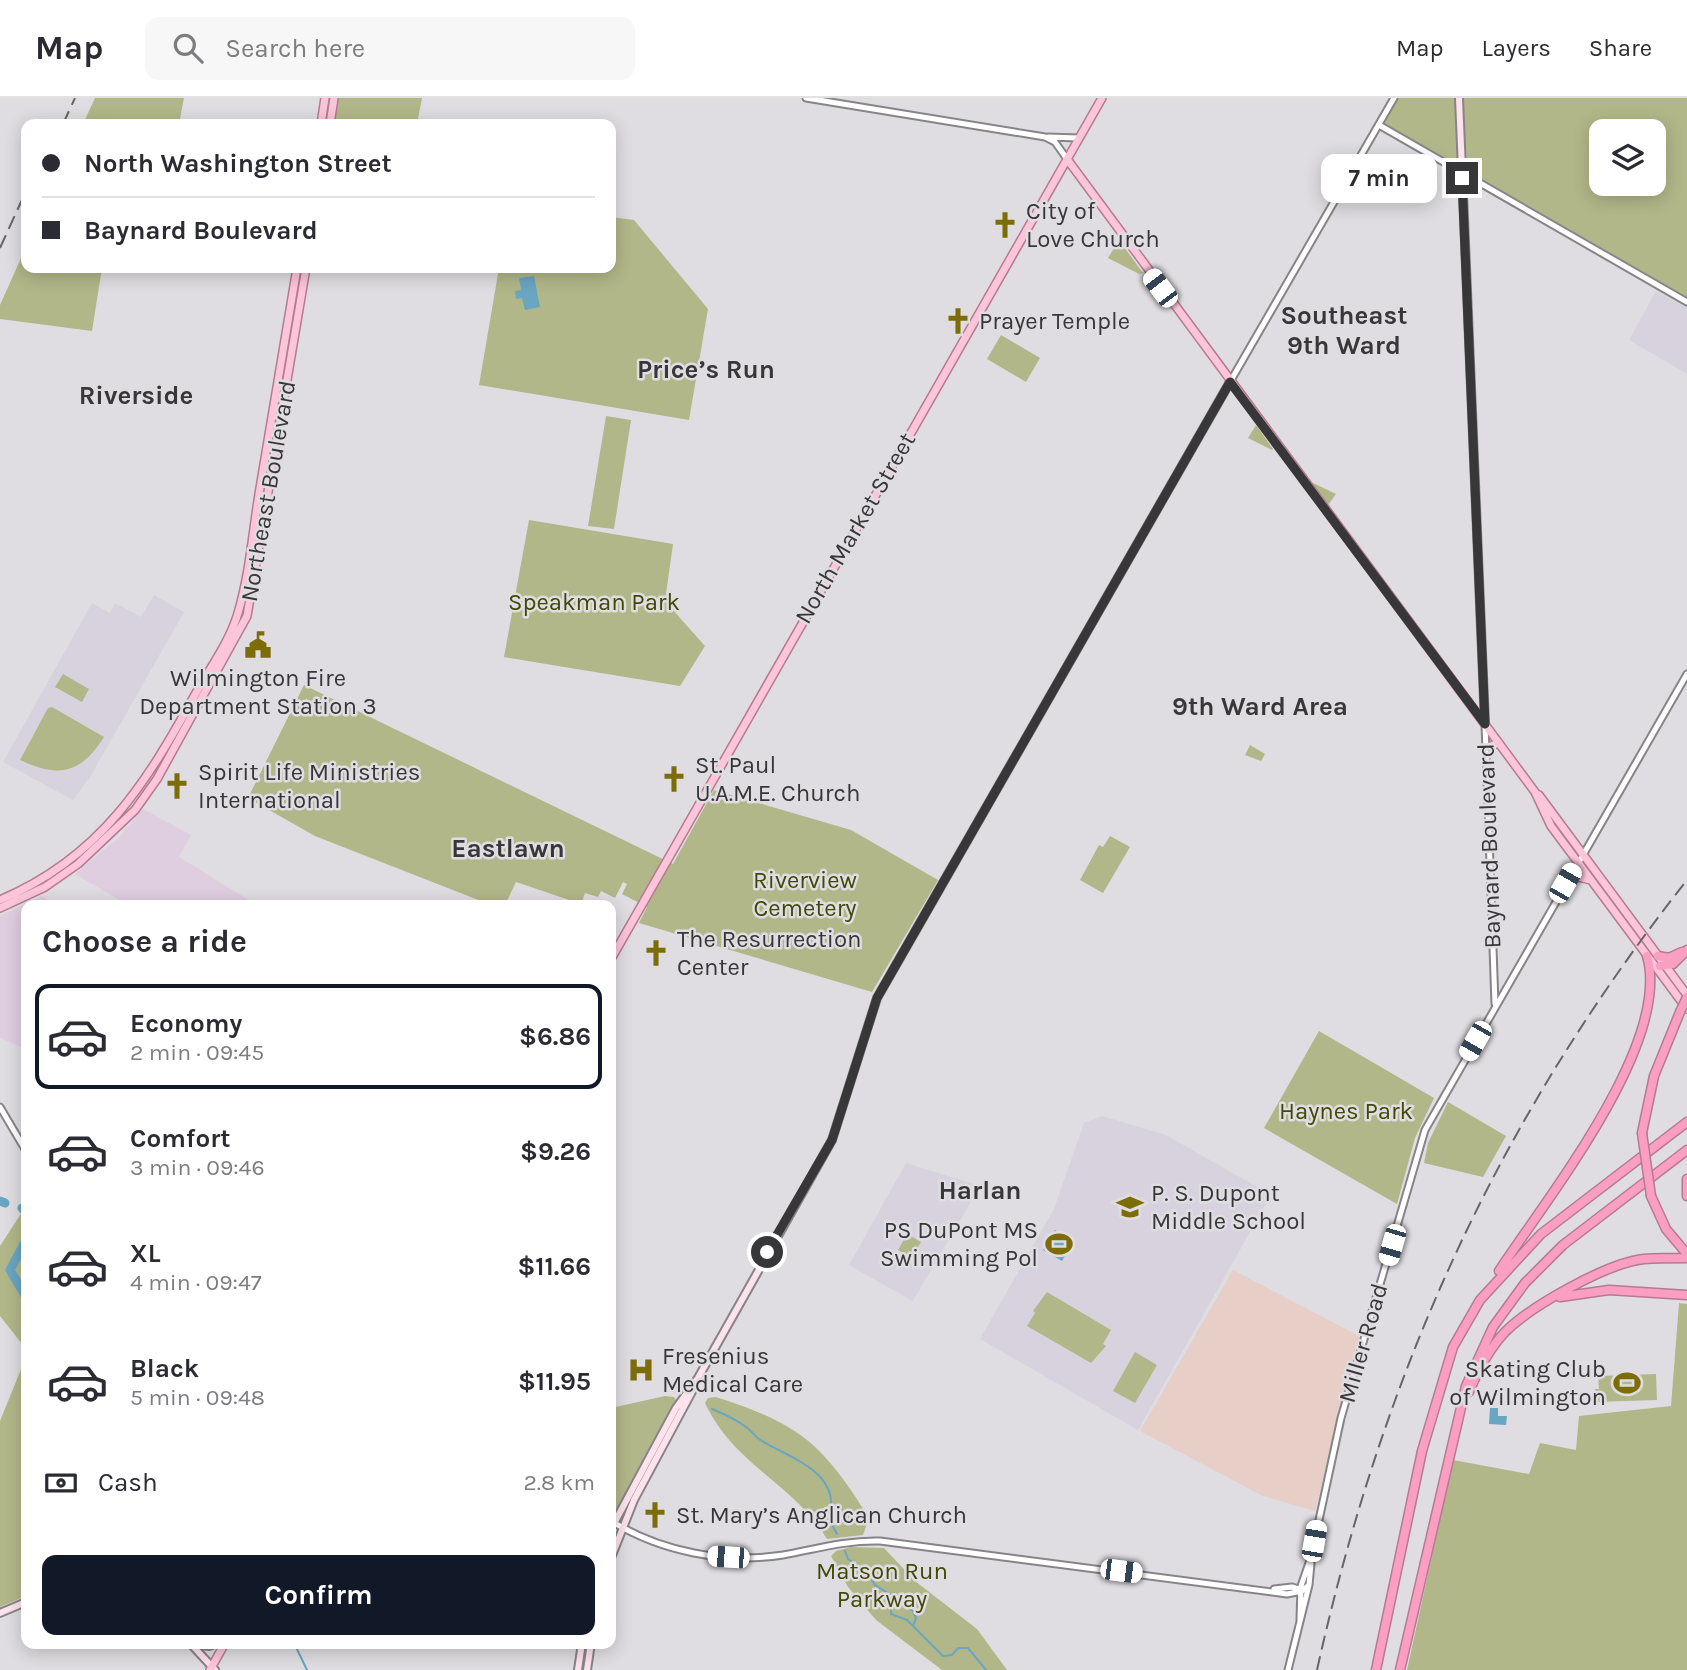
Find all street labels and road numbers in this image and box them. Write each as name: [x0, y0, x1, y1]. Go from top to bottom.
street label: Northeast Boulevard: [235, 378, 301, 604]
street label: North Market Street: [789, 427, 921, 629]
street label: Baynard Boulevard: [1471, 743, 1507, 949]
street label: Miller Road: [1333, 1280, 1393, 1406]

